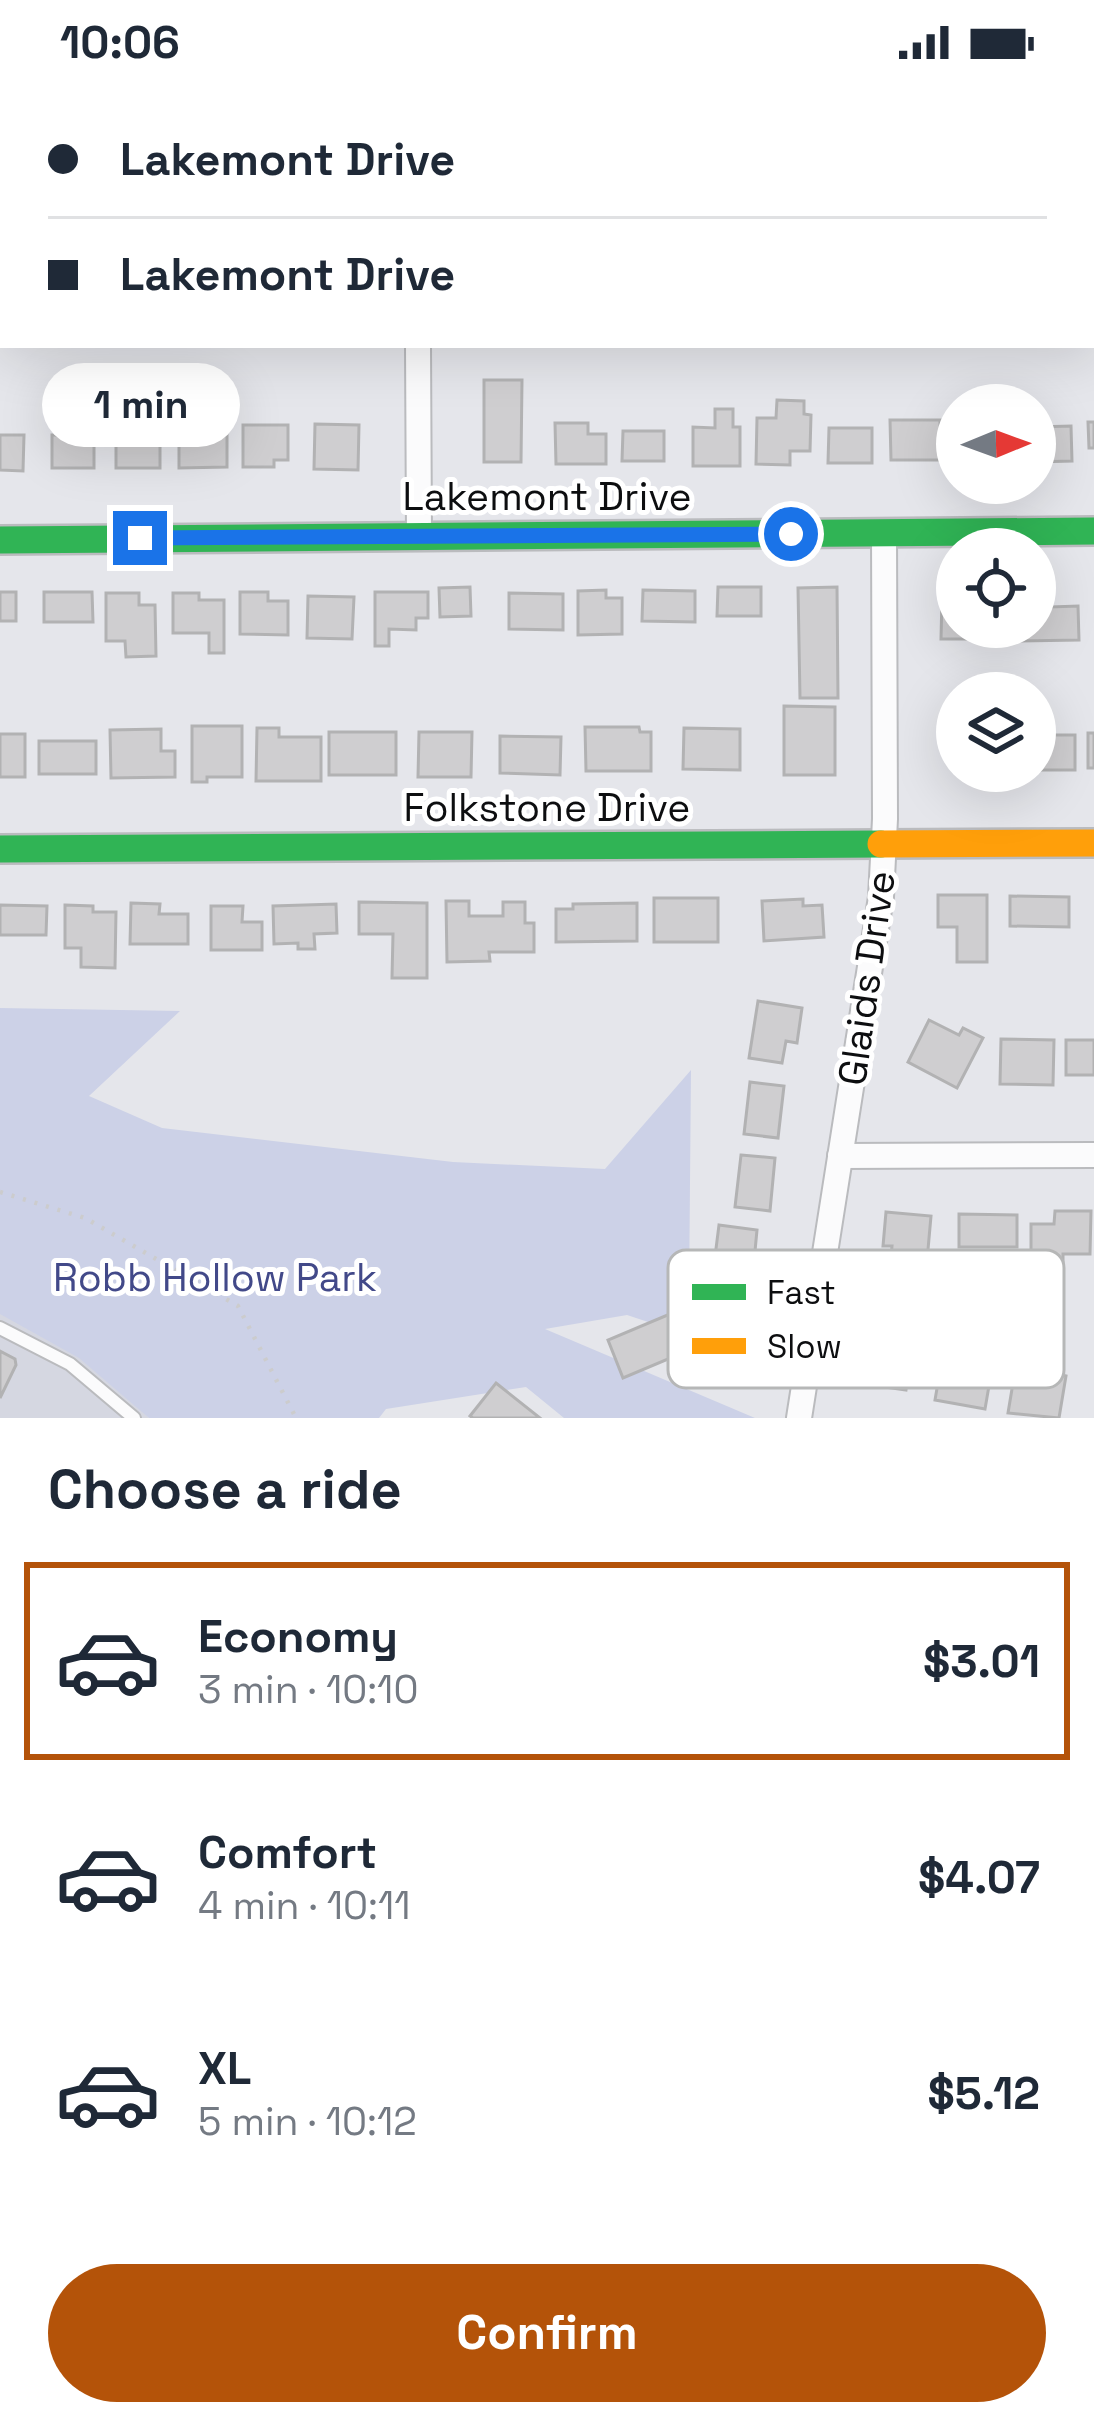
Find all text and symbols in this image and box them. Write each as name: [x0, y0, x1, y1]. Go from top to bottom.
text: 10:06: [60, 14, 180, 71]
text: Lakemont Drive: [120, 131, 455, 188]
text: Lakemont Drive: [120, 246, 455, 303]
callout: 1 min: [41, 364, 239, 448]
text: 1 min: [93, 380, 189, 429]
north arrow: [936, 384, 1056, 504]
map controls: [936, 384, 1056, 792]
street label: Lakemont Drive: [402, 472, 692, 521]
route start: [764, 507, 818, 561]
route end: [113, 511, 167, 565]
button: locate: [936, 528, 1056, 648]
button: layers: [936, 672, 1056, 792]
street label: Folkstone Drive: [404, 783, 690, 832]
street label: Glaids Drive: [827, 868, 906, 1089]
legend: [668, 1250, 1064, 1388]
park label: Robb Hollow Park: [53, 1253, 377, 1302]
text: Fast: [767, 1272, 836, 1314]
text: Slow: [767, 1326, 842, 1368]
text: Choose a ride: [48, 1455, 402, 1524]
icon: car: [54, 1607, 162, 1715]
text: Economy: [198, 1608, 398, 1665]
text: $3.01: [923, 1633, 1040, 1690]
text: 3 min · 10:10: [198, 1665, 418, 1714]
icon: car: [54, 1823, 162, 1931]
text: Comfort: [198, 1824, 377, 1881]
text: $4.07: [918, 1849, 1040, 1906]
text: 4 min · 10:11: [198, 1881, 411, 1930]
icon: car: [54, 2039, 162, 2147]
text: XL: [198, 2040, 251, 2097]
text: $5.12: [928, 2065, 1040, 2122]
text: 5 min · 10:12: [198, 2097, 417, 2146]
button: Confirm: [48, 2264, 1046, 2402]

